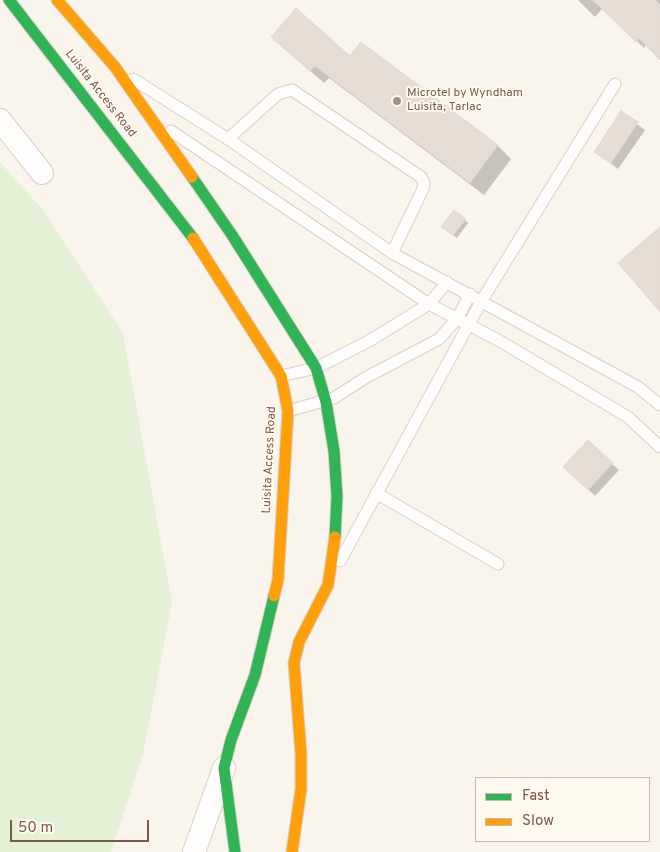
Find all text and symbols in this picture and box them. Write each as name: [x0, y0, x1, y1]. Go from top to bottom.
street label: Luisita Access Road: [61, 47, 139, 141]
place label: Microtel by Wyndham Luisita, Tarlac: [407, 87, 523, 115]
marker: Microtel by Wyndham Luisita, Tarlac: [391, 95, 403, 107]
street label: Luisita Access Road: [260, 406, 280, 514]
legend: [475, 777, 650, 842]
text: Fast: [522, 787, 550, 806]
scale bar: [12, 810, 151, 842]
text: Slow: [522, 812, 554, 831]
text: 50 m: [18, 819, 53, 838]

